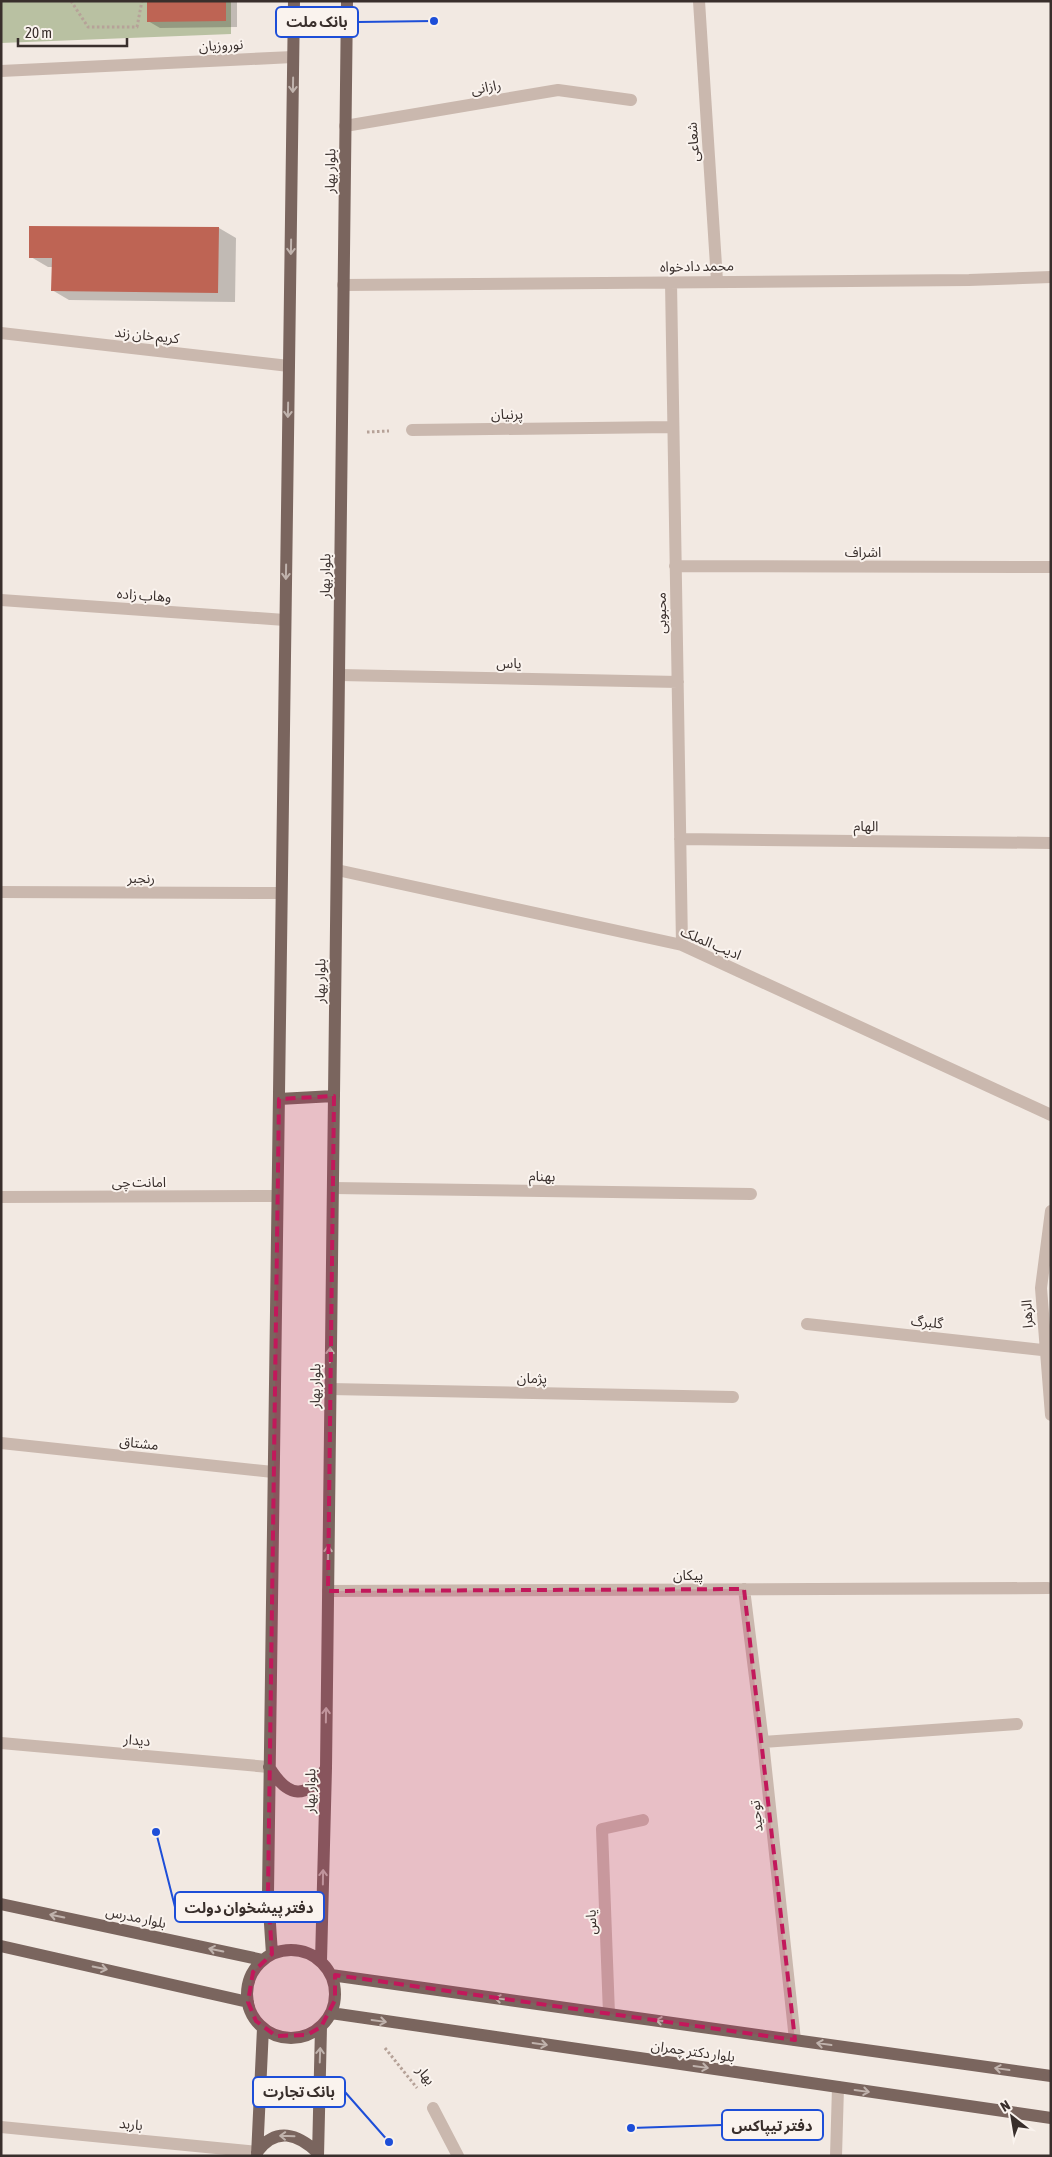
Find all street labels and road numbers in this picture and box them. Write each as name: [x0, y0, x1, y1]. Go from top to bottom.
street label: نوروزیان: [198, 36, 244, 55]
street label: رازانی: [470, 76, 502, 98]
street label: شعاعی: [684, 122, 703, 162]
street label: بلوار بهار: [322, 148, 339, 195]
street label: محمد دادخواه: [660, 257, 734, 276]
street label: کریم خان زند: [114, 324, 180, 349]
street label: پرنیان: [491, 406, 523, 424]
street label: اشراف: [845, 544, 881, 561]
street label: بلوار بهار: [317, 553, 334, 600]
street label: وهاب زاده: [116, 585, 172, 606]
street label: محبوبی: [653, 592, 670, 634]
street label: یاس: [496, 655, 522, 672]
street label: الهام: [853, 818, 879, 837]
street label: رنجبر: [126, 870, 155, 887]
street label: ادیب الملک: [678, 923, 744, 963]
street label: بلوار بهار: [312, 958, 329, 1005]
street label: بهنام: [529, 1168, 556, 1187]
street label: امانت چی: [112, 1174, 166, 1192]
street label: الزهرا: [1018, 1299, 1037, 1329]
street label: گلبرگ: [910, 1312, 944, 1333]
street label: بلوار بهار: [307, 1363, 324, 1410]
street label: پژمان: [517, 1370, 547, 1388]
street label: مشتاق: [119, 1433, 159, 1453]
street label: پیکان: [673, 1567, 703, 1585]
street label: دیدار: [122, 1731, 151, 1750]
street label: بلوار بهار: [302, 1768, 319, 1815]
street label: توحید: [746, 1799, 767, 1833]
street label: بلوار مدرس: [104, 1903, 168, 1932]
street label: یاس: [583, 1909, 600, 1935]
street label: بلوار دکتر چمران: [650, 2037, 736, 2067]
street label: بهار: [412, 2061, 439, 2089]
street label: باربد: [118, 2115, 144, 2134]

